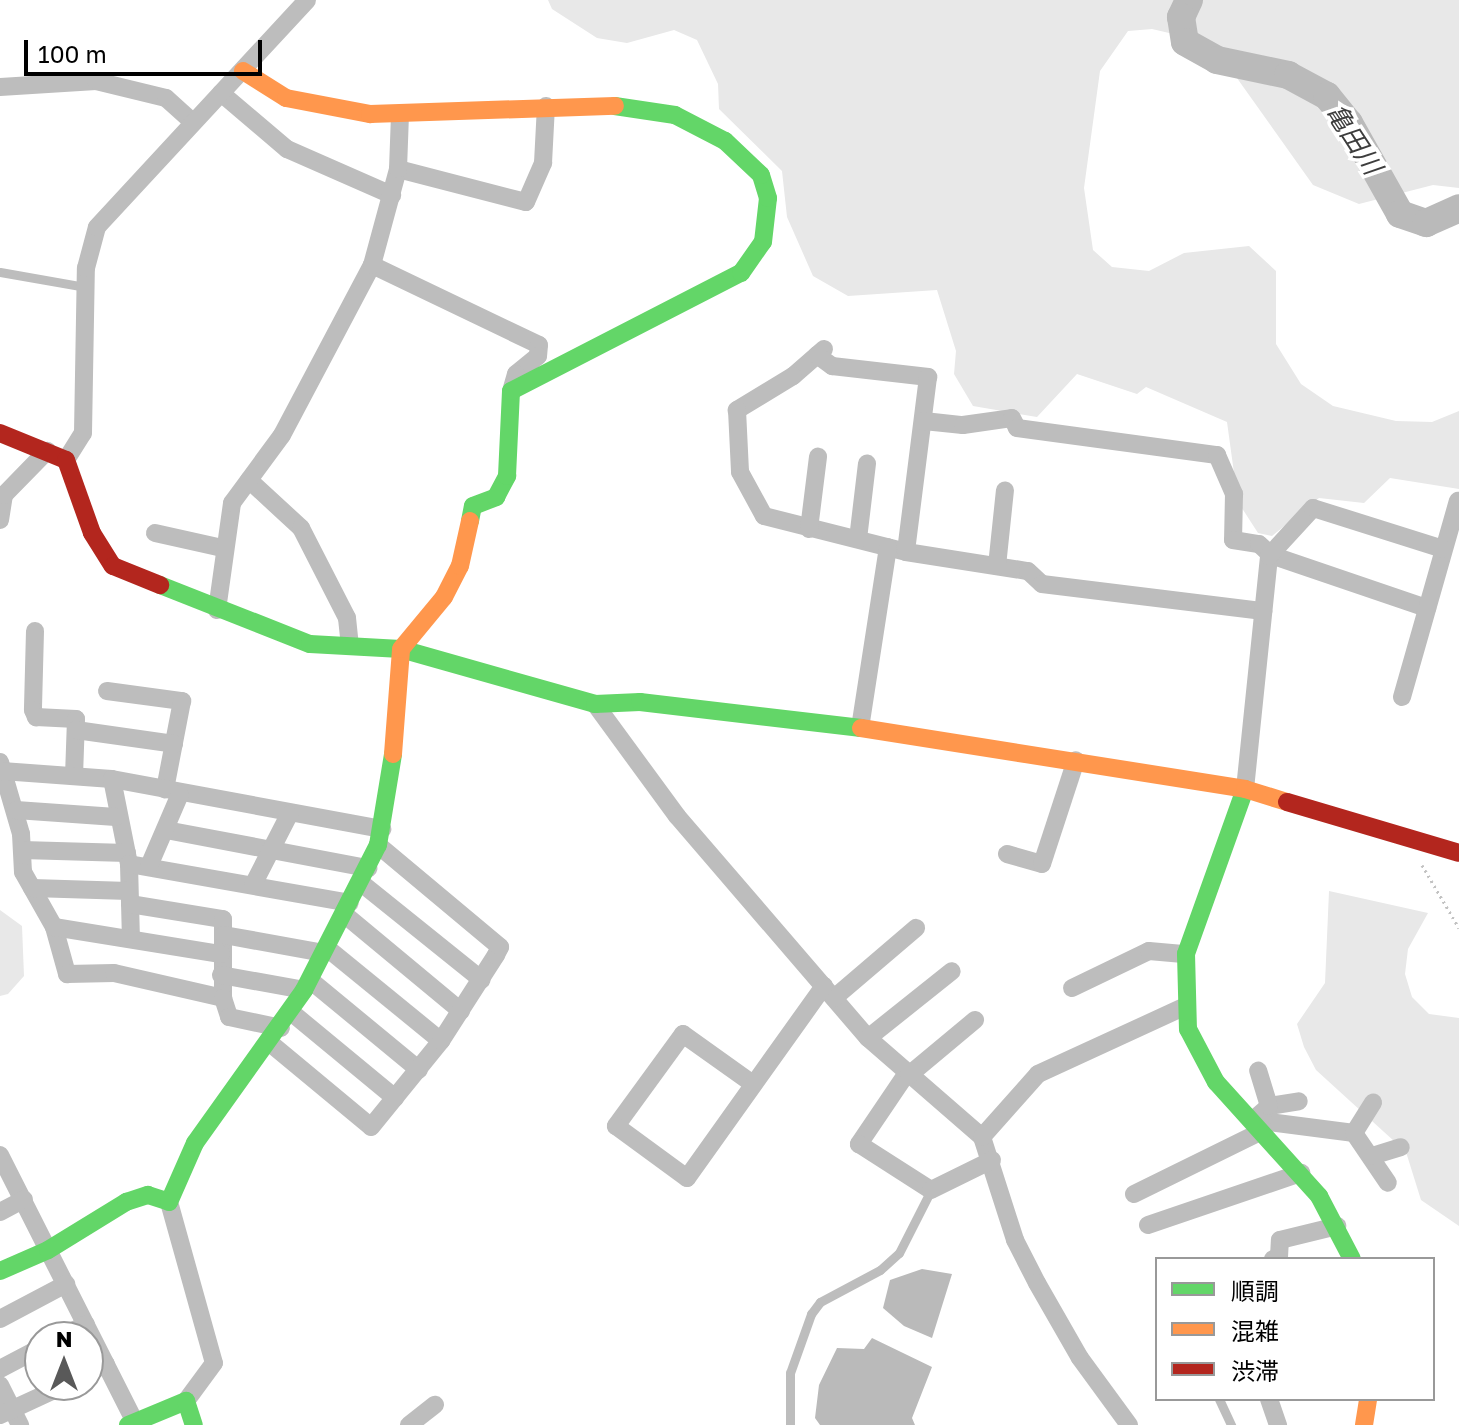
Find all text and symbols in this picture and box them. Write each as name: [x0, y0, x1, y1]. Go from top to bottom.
scale bar: [28, 24, 266, 74]
text: 100 m: [38, 39, 107, 68]
water label: 亀田川: [1320, 98, 1388, 180]
legend: [1155, 1257, 1435, 1401]
text: 順調: [1231, 1276, 1279, 1305]
text: 混雑: [1231, 1316, 1279, 1345]
north arrow: [24, 1321, 104, 1401]
text: N: [56, 1325, 72, 1352]
text: 渋滞: [1231, 1356, 1279, 1385]

